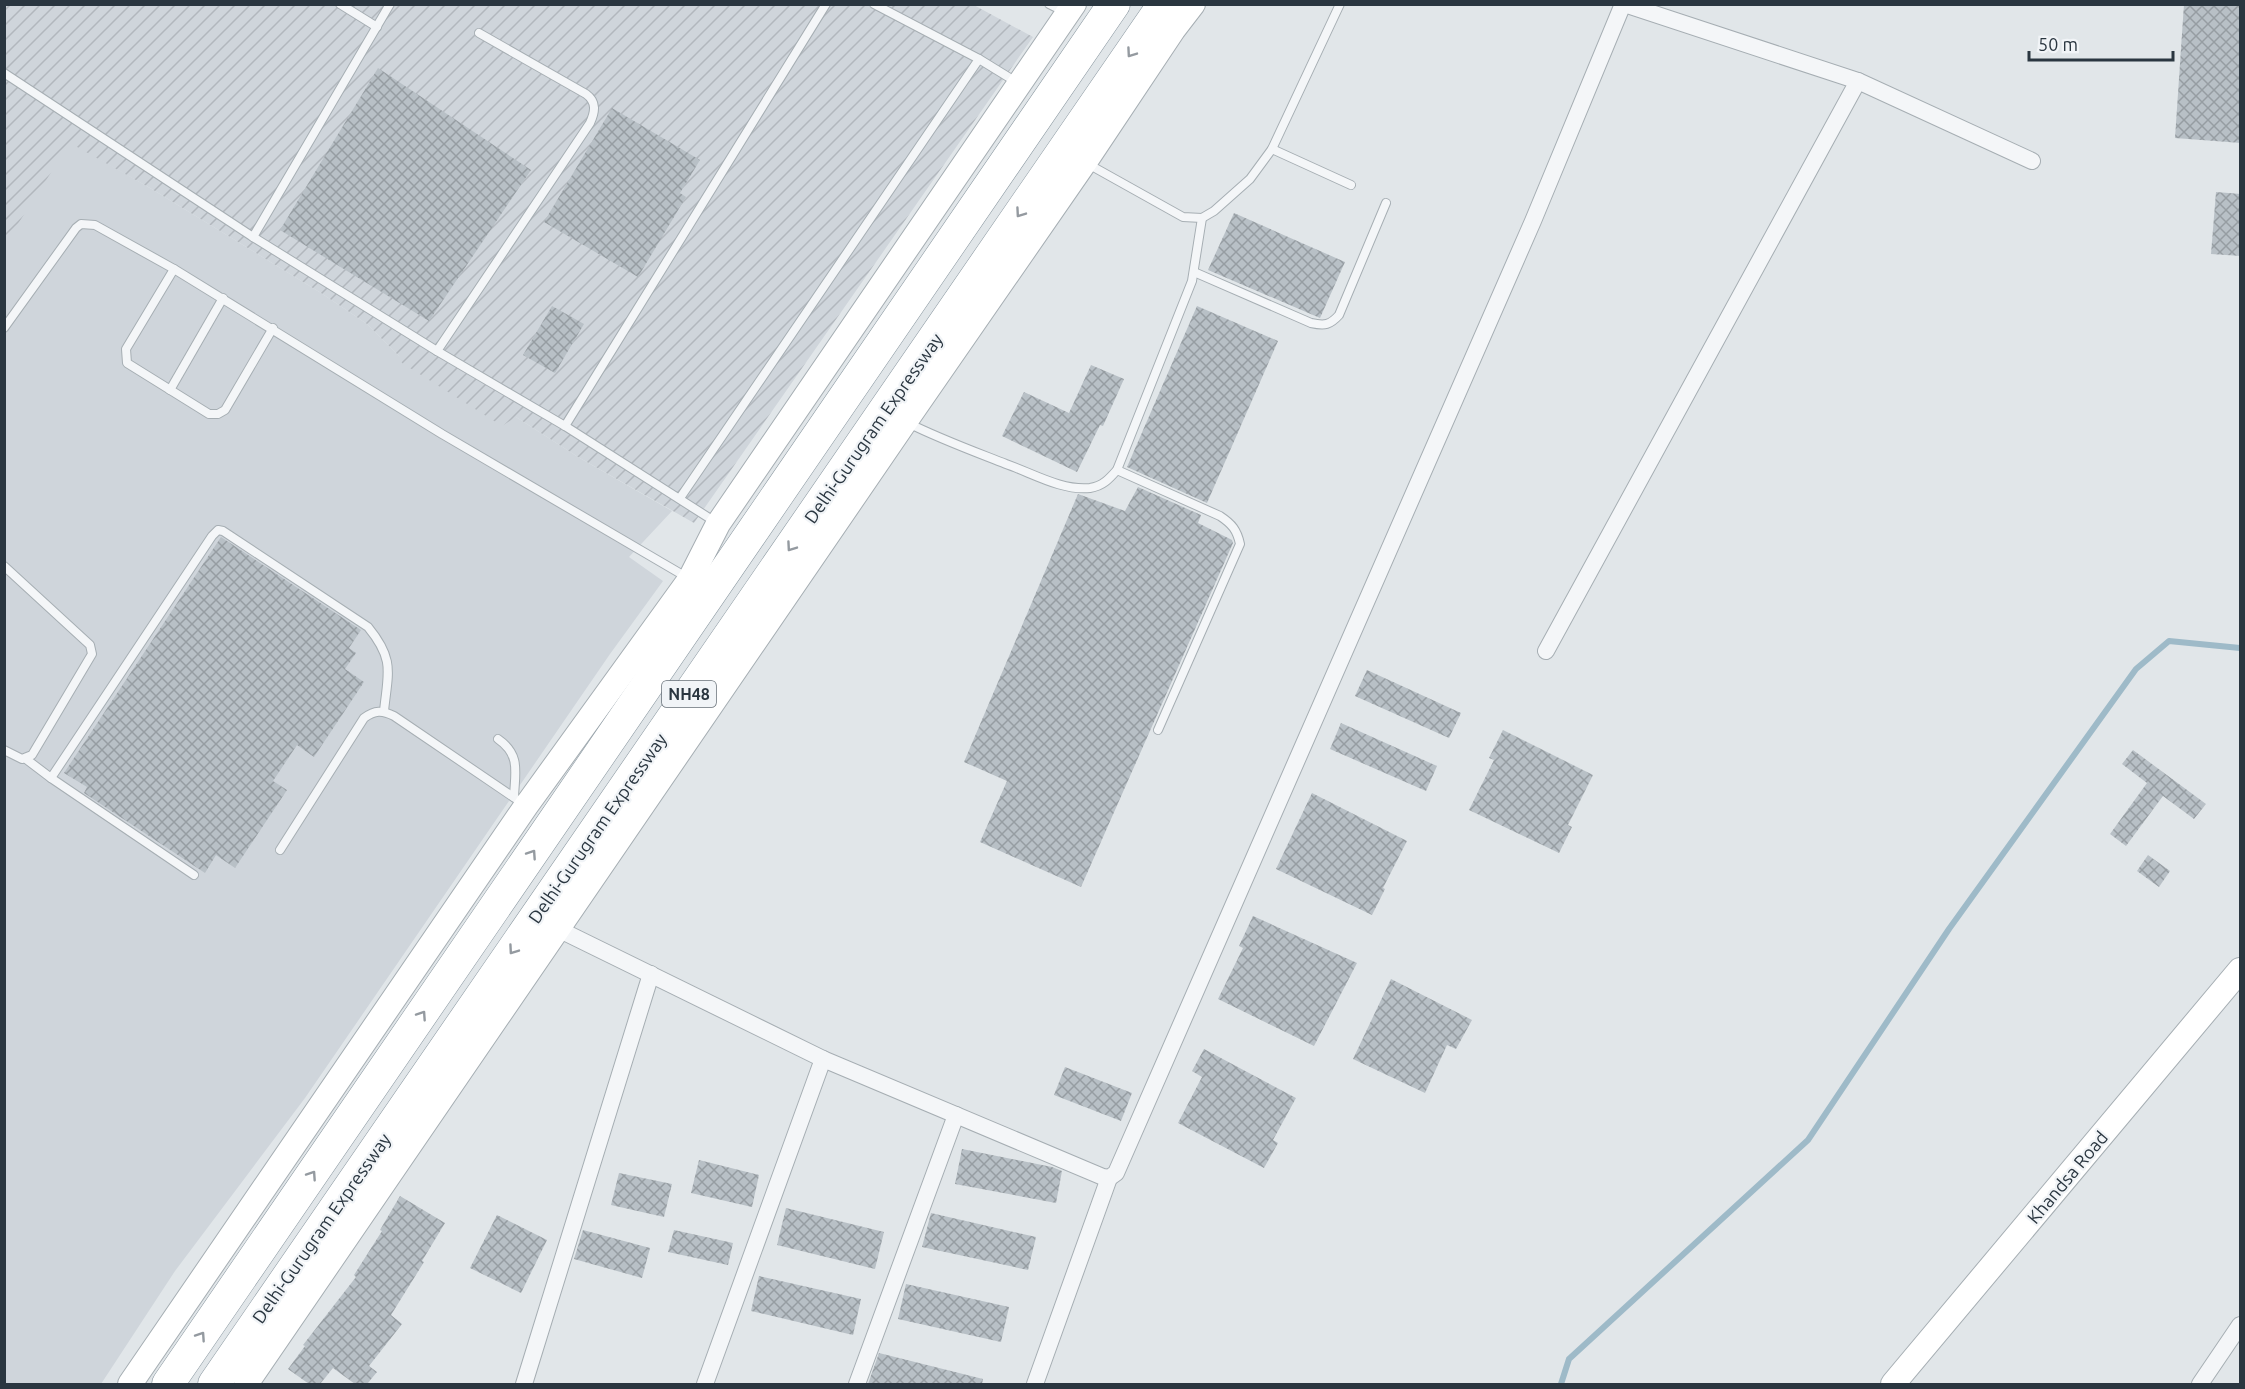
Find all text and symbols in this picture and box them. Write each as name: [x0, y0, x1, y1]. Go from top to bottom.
scale bar: [2029, 24, 2173, 62]
text: 50 m: [2038, 34, 2078, 54]
one-way arrow: [1127, 46, 1138, 57]
one-way arrow: [1016, 207, 1027, 218]
street label: Delhi-Gurugram Expressway: [800, 329, 946, 527]
one-way arrow: [787, 540, 798, 551]
road number: NH48: [662, 681, 716, 707]
street label: Delhi-Gurugram Expressway: [524, 729, 670, 927]
one-way arrow: [525, 849, 536, 860]
one-way arrow: [509, 943, 520, 954]
one-way arrow: [415, 1010, 426, 1021]
street label: Khandsa Road: [2023, 1127, 2111, 1227]
street label: Delhi-Gurugram Expressway: [248, 1129, 394, 1327]
one-way arrow: [305, 1171, 316, 1182]
one-way arrow: [194, 1332, 205, 1343]

